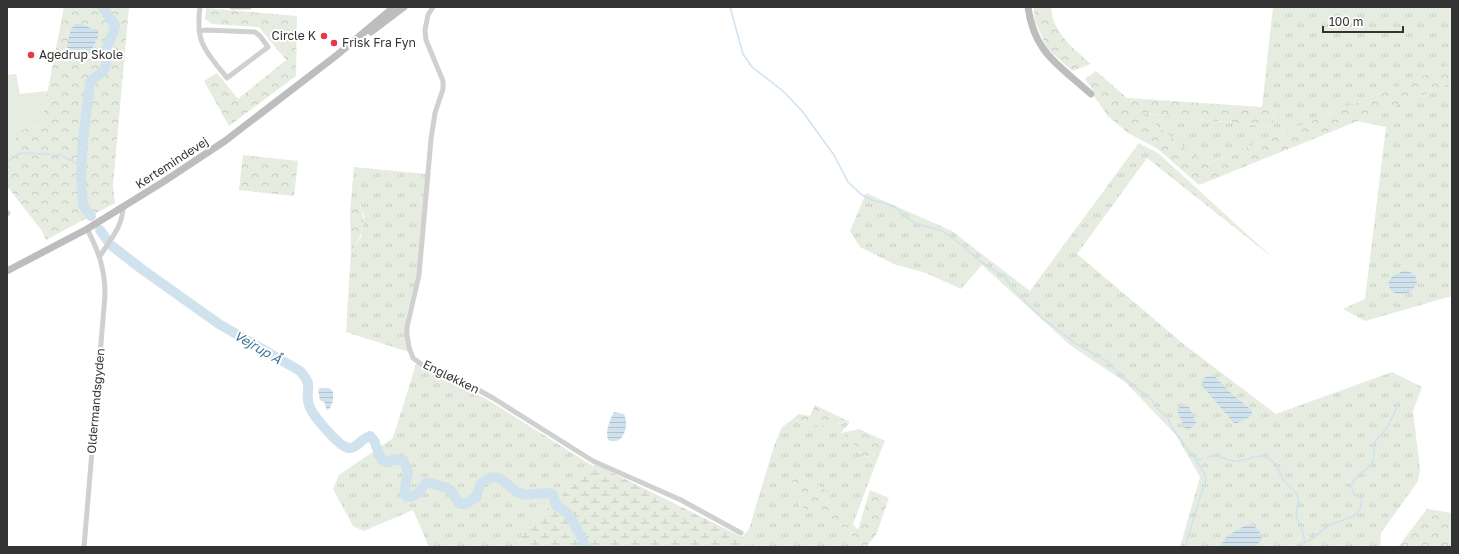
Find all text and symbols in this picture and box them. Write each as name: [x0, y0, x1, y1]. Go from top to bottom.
scale bar: [1323, 8, 1403, 34]
text: 100 m: [1329, 14, 1363, 29]
place label: Circle K: [272, 28, 316, 43]
marker: Circle K: [319, 31, 329, 41]
place label: Frisk Fra Fyn: [342, 35, 416, 50]
marker: Frisk Fra Fyn: [329, 38, 339, 48]
place label: Agedrup Skole: [39, 47, 123, 62]
marker: Agedrup Skole: [26, 50, 36, 60]
street label: Kertemindevej: [133, 134, 211, 192]
water label: Vejrup Å: [232, 327, 285, 367]
street label: Oldermandsgyden: [83, 348, 108, 454]
street label: Engløkken: [421, 357, 482, 397]

